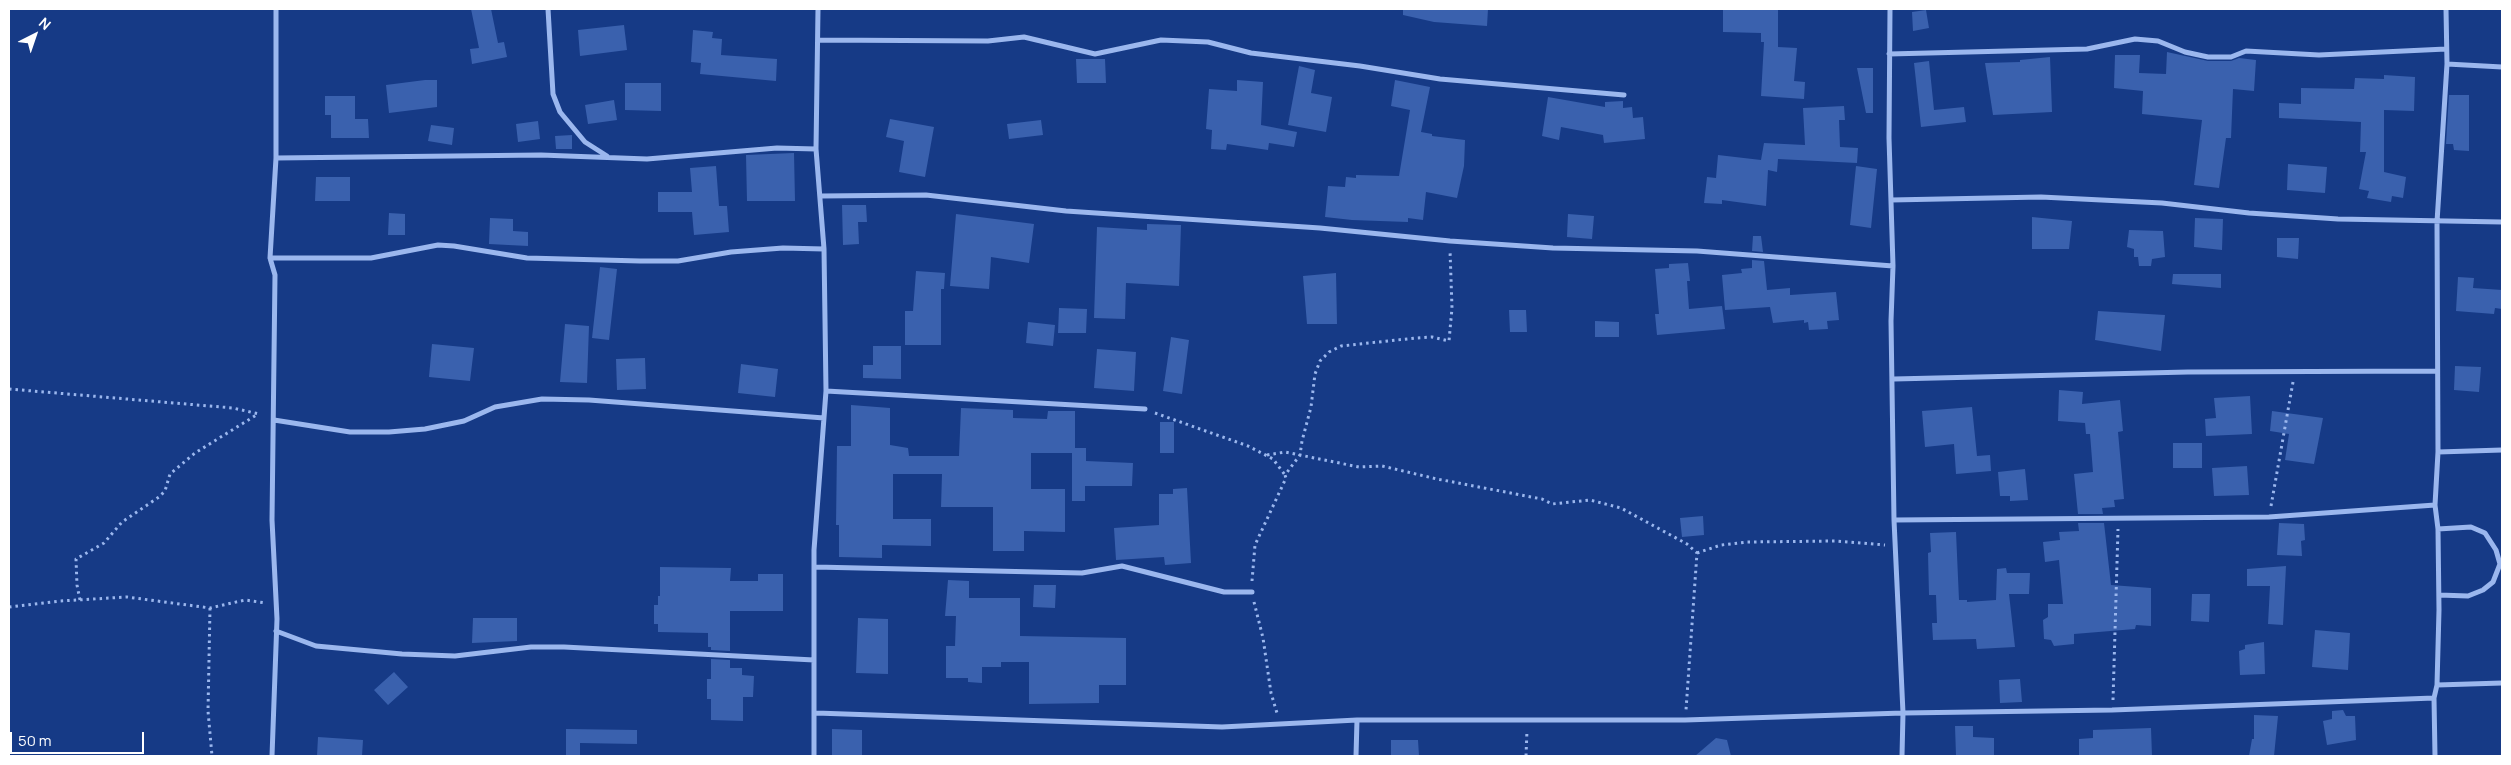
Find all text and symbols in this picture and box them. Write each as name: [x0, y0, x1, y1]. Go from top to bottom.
north arrow: [10, 10, 60, 60]
text: N: [35, 13, 55, 34]
scale bar: [12, 722, 146, 754]
text: 50 m: [18, 730, 52, 751]

